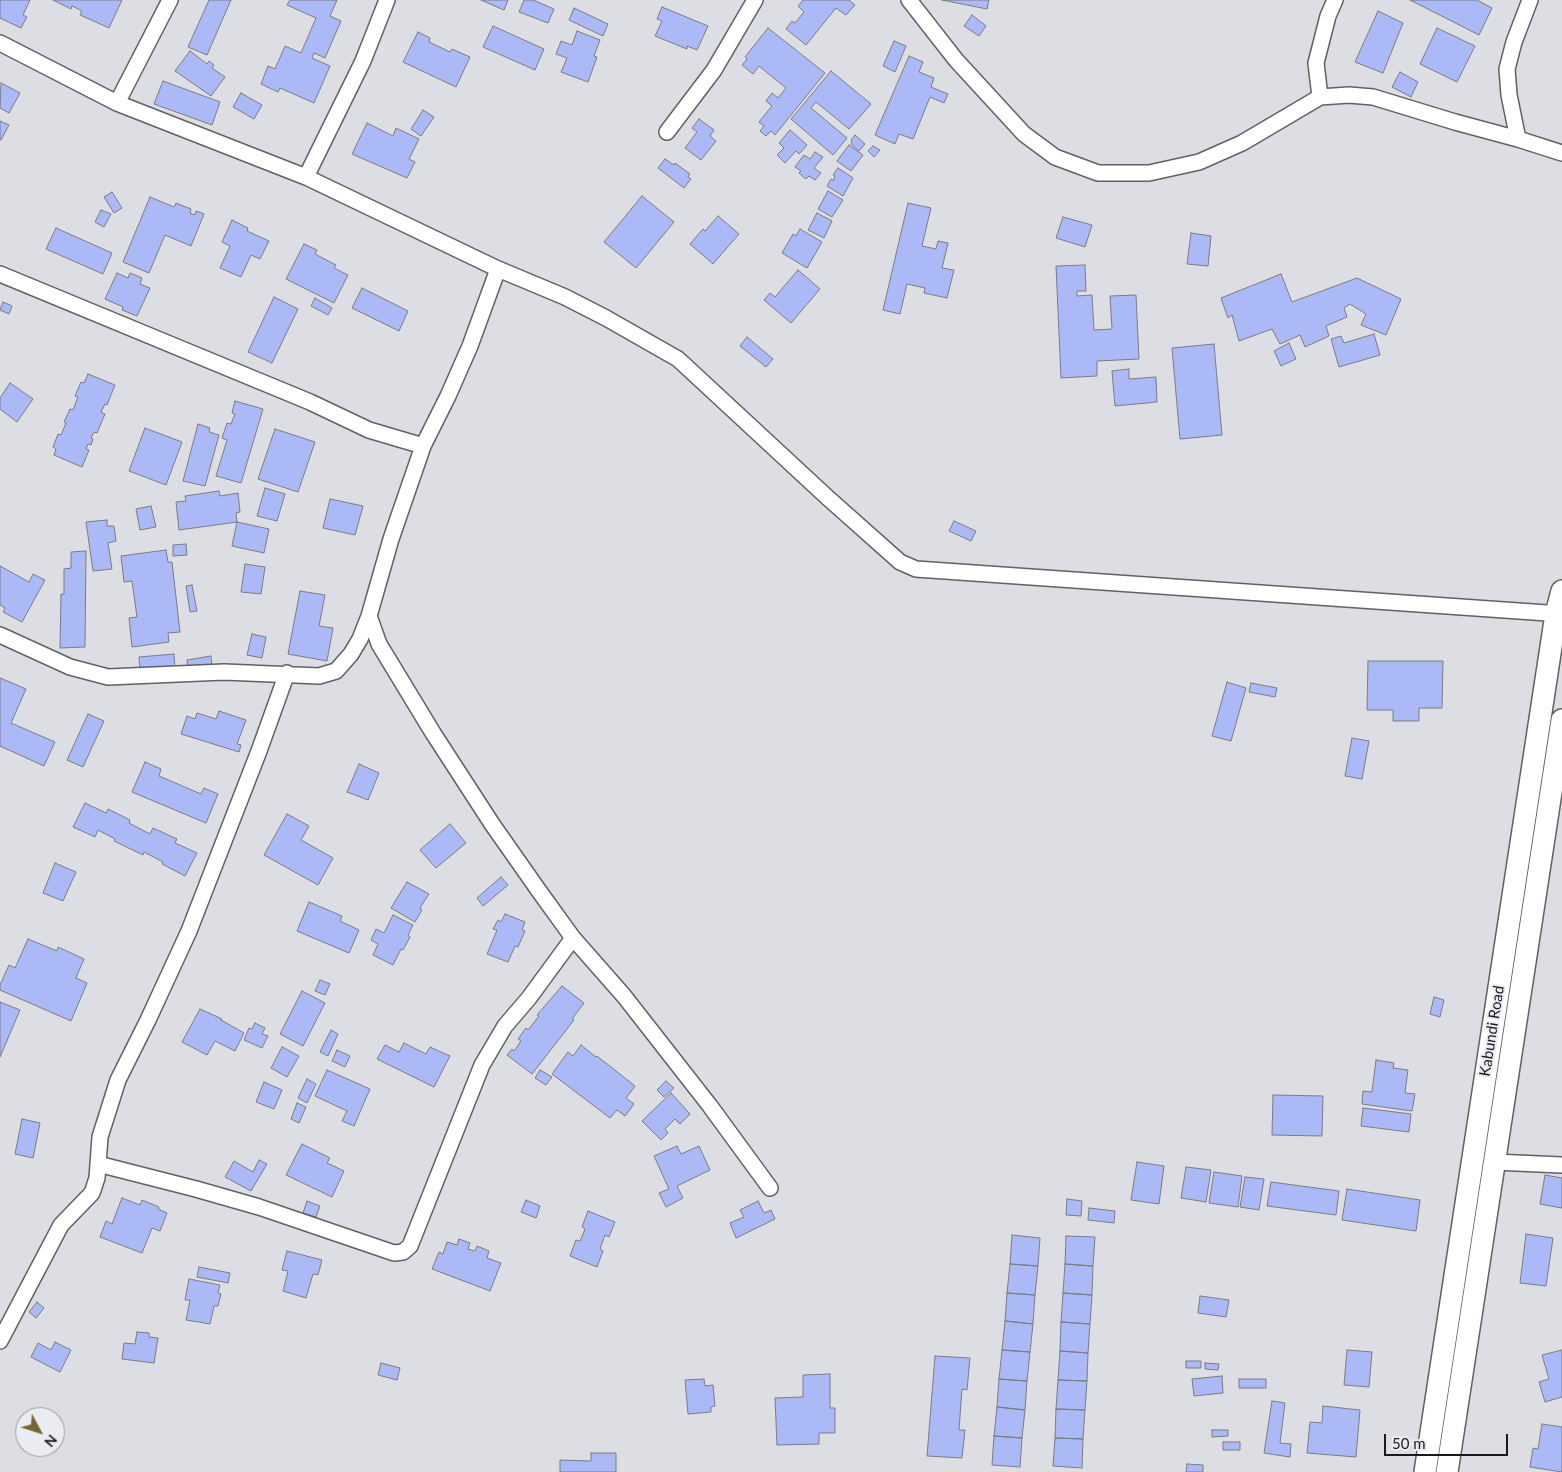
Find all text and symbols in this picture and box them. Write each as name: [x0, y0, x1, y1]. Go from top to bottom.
street label: Kabundi Road: [1476, 984, 1508, 1078]
north arrow: [15, 1407, 65, 1457]
scale bar: [1387, 1424, 1511, 1456]
text: N: [41, 1432, 61, 1451]
text: 50 m: [1392, 1434, 1426, 1452]

